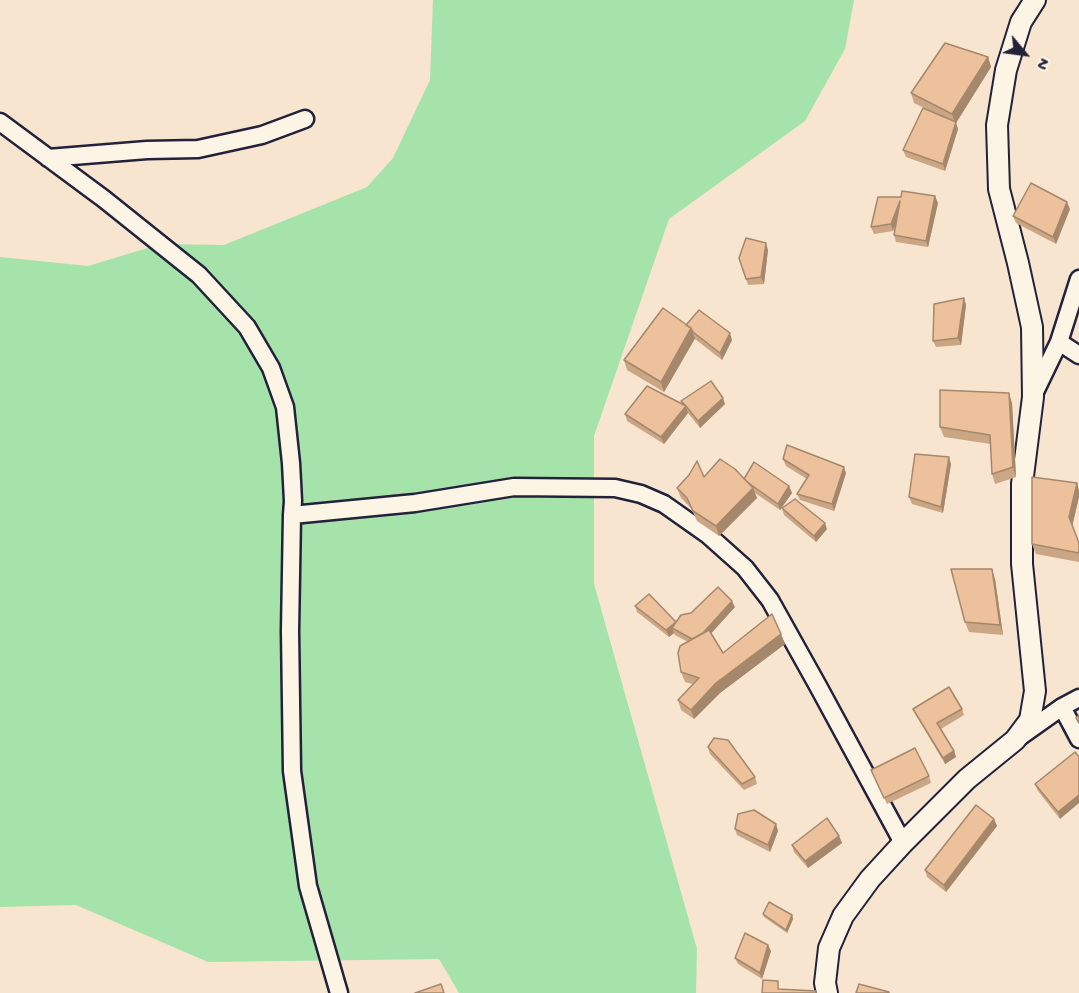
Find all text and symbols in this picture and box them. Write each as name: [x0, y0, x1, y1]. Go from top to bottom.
north arrow: [995, 24, 1055, 84]
text: N: [1030, 54, 1052, 72]

